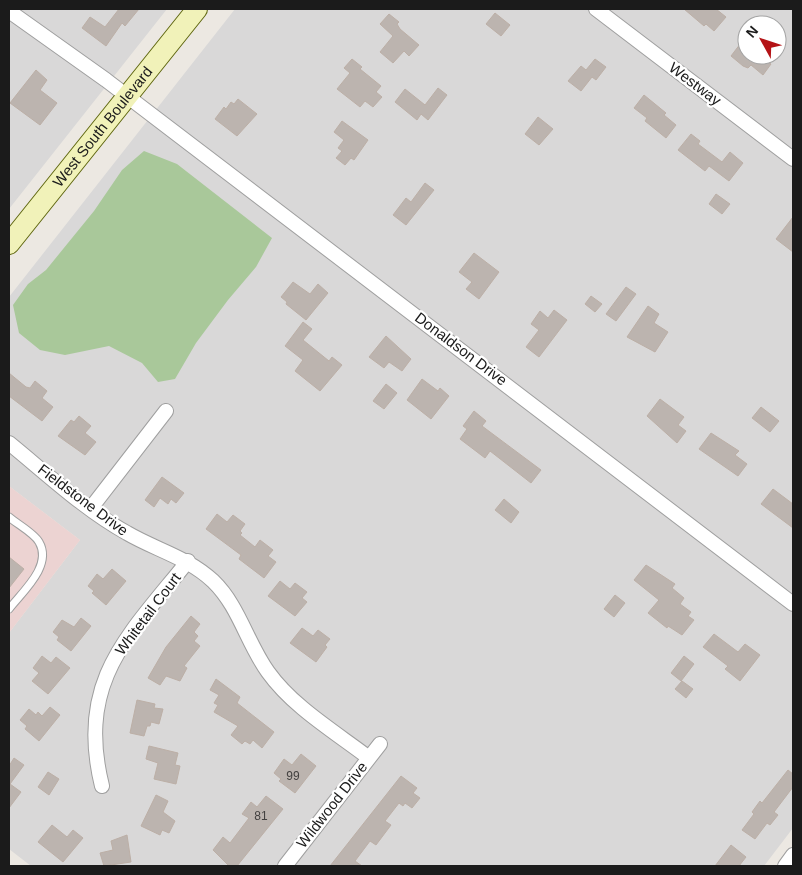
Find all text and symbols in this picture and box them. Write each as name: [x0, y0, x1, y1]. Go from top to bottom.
north arrow: [737, 15, 787, 65]
text: N: [743, 23, 761, 41]
street label: Westway: [666, 59, 725, 109]
street label: West South Boulevard: [49, 63, 156, 190]
street label: Donaldson Drive: [412, 308, 511, 389]
street label: Fieldstone Drive: [35, 460, 132, 539]
street label: Whitetail Court: [111, 569, 184, 658]
street label: Wildwood Drive: [293, 758, 370, 851]
house number: 99: [286, 769, 300, 783]
house number: 81: [254, 809, 268, 823]

